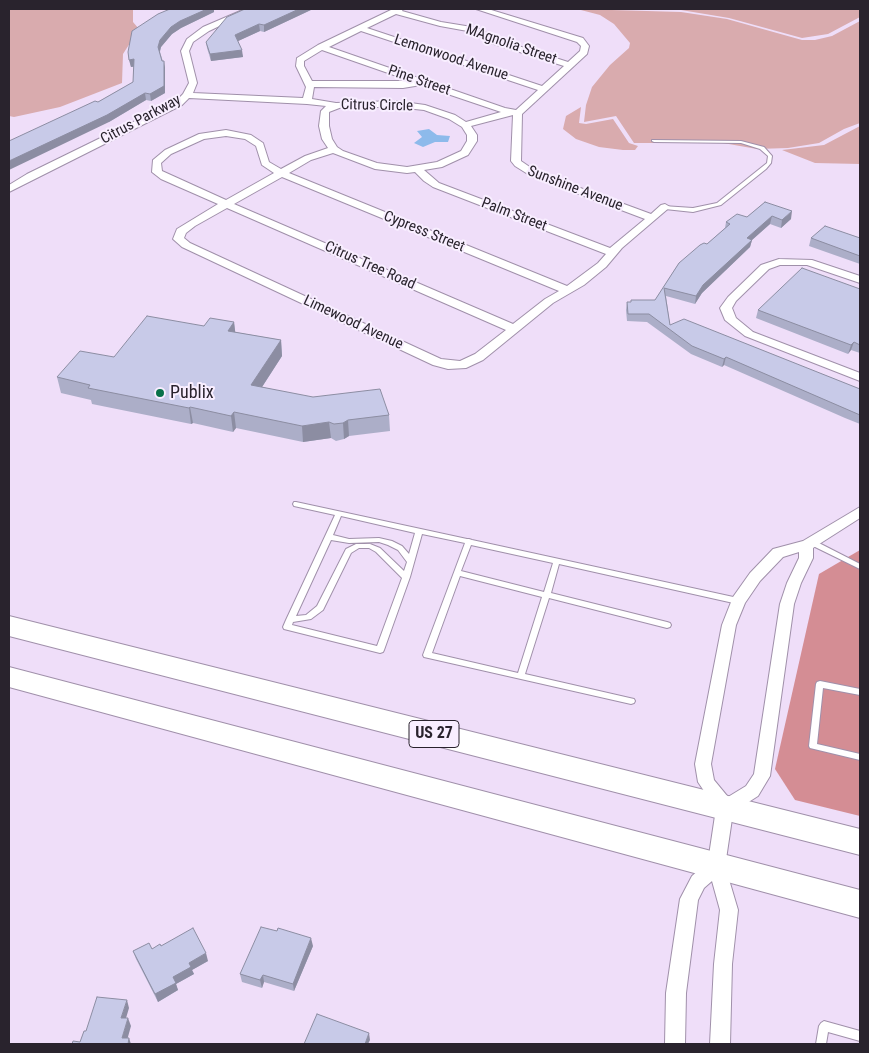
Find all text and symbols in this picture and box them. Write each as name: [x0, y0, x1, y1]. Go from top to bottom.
street label: MAgnolia Street: [463, 21, 559, 69]
street label: Lemonwood Avenue: [392, 31, 510, 85]
street label: Pine Street: [386, 62, 452, 100]
street label: Citrus Parkway: [98, 91, 184, 149]
street label: Citrus Circle: [341, 96, 413, 116]
street label: Sunshine Avenue: [525, 163, 625, 215]
street label: Palm Street: [479, 194, 549, 236]
street label: Cypress Street: [381, 208, 467, 256]
street label: Citrus Tree Road: [322, 238, 418, 294]
street label: Limewood Avenue: [300, 292, 406, 354]
place label: Publix: [170, 382, 214, 404]
marker: Publix: [154, 387, 166, 399]
road number: US 27: [409, 721, 459, 748]

